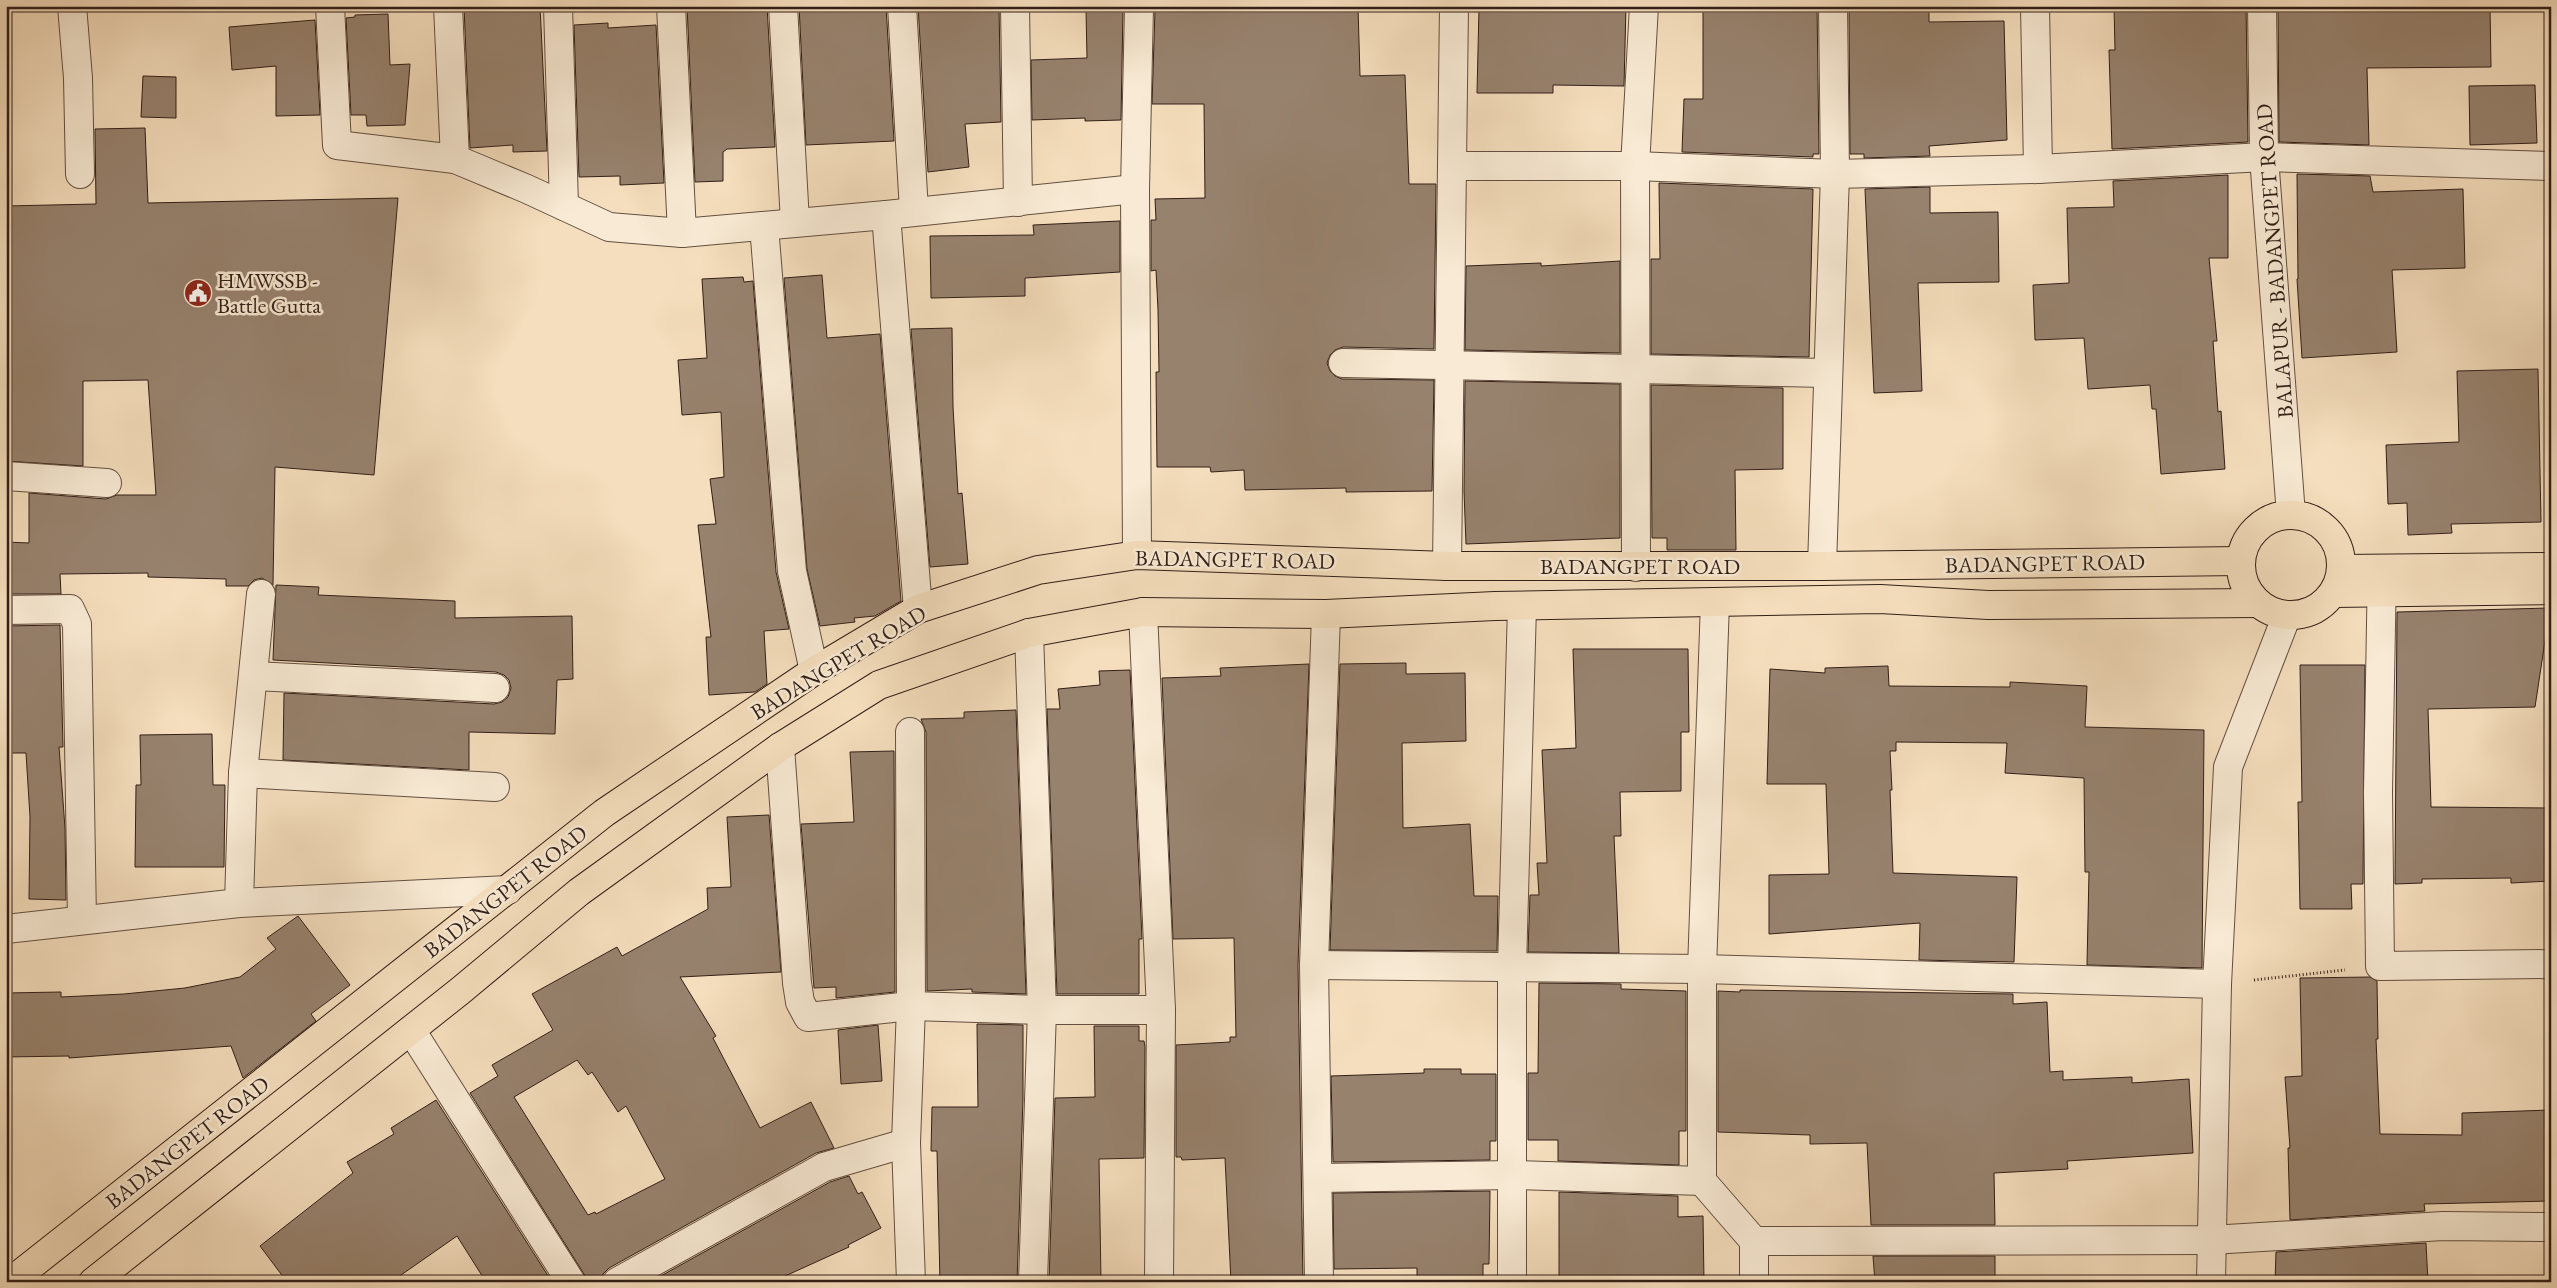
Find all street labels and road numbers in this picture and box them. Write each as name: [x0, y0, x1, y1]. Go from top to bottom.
street label: BALAPUR - BADANGPET ROAD: [2249, 103, 2300, 419]
street label: BADANGPET ROAD: [1135, 543, 1335, 576]
street label: BADANGPET ROAD: [1945, 547, 2145, 580]
street label: BADANGPET ROAD: [1540, 552, 1740, 581]
street label: BADANGPET ROAD: [745, 598, 931, 726]
street label: BADANGPET ROAD: [418, 818, 593, 964]
street label: BADANGPET ROAD: [100, 1069, 275, 1215]

